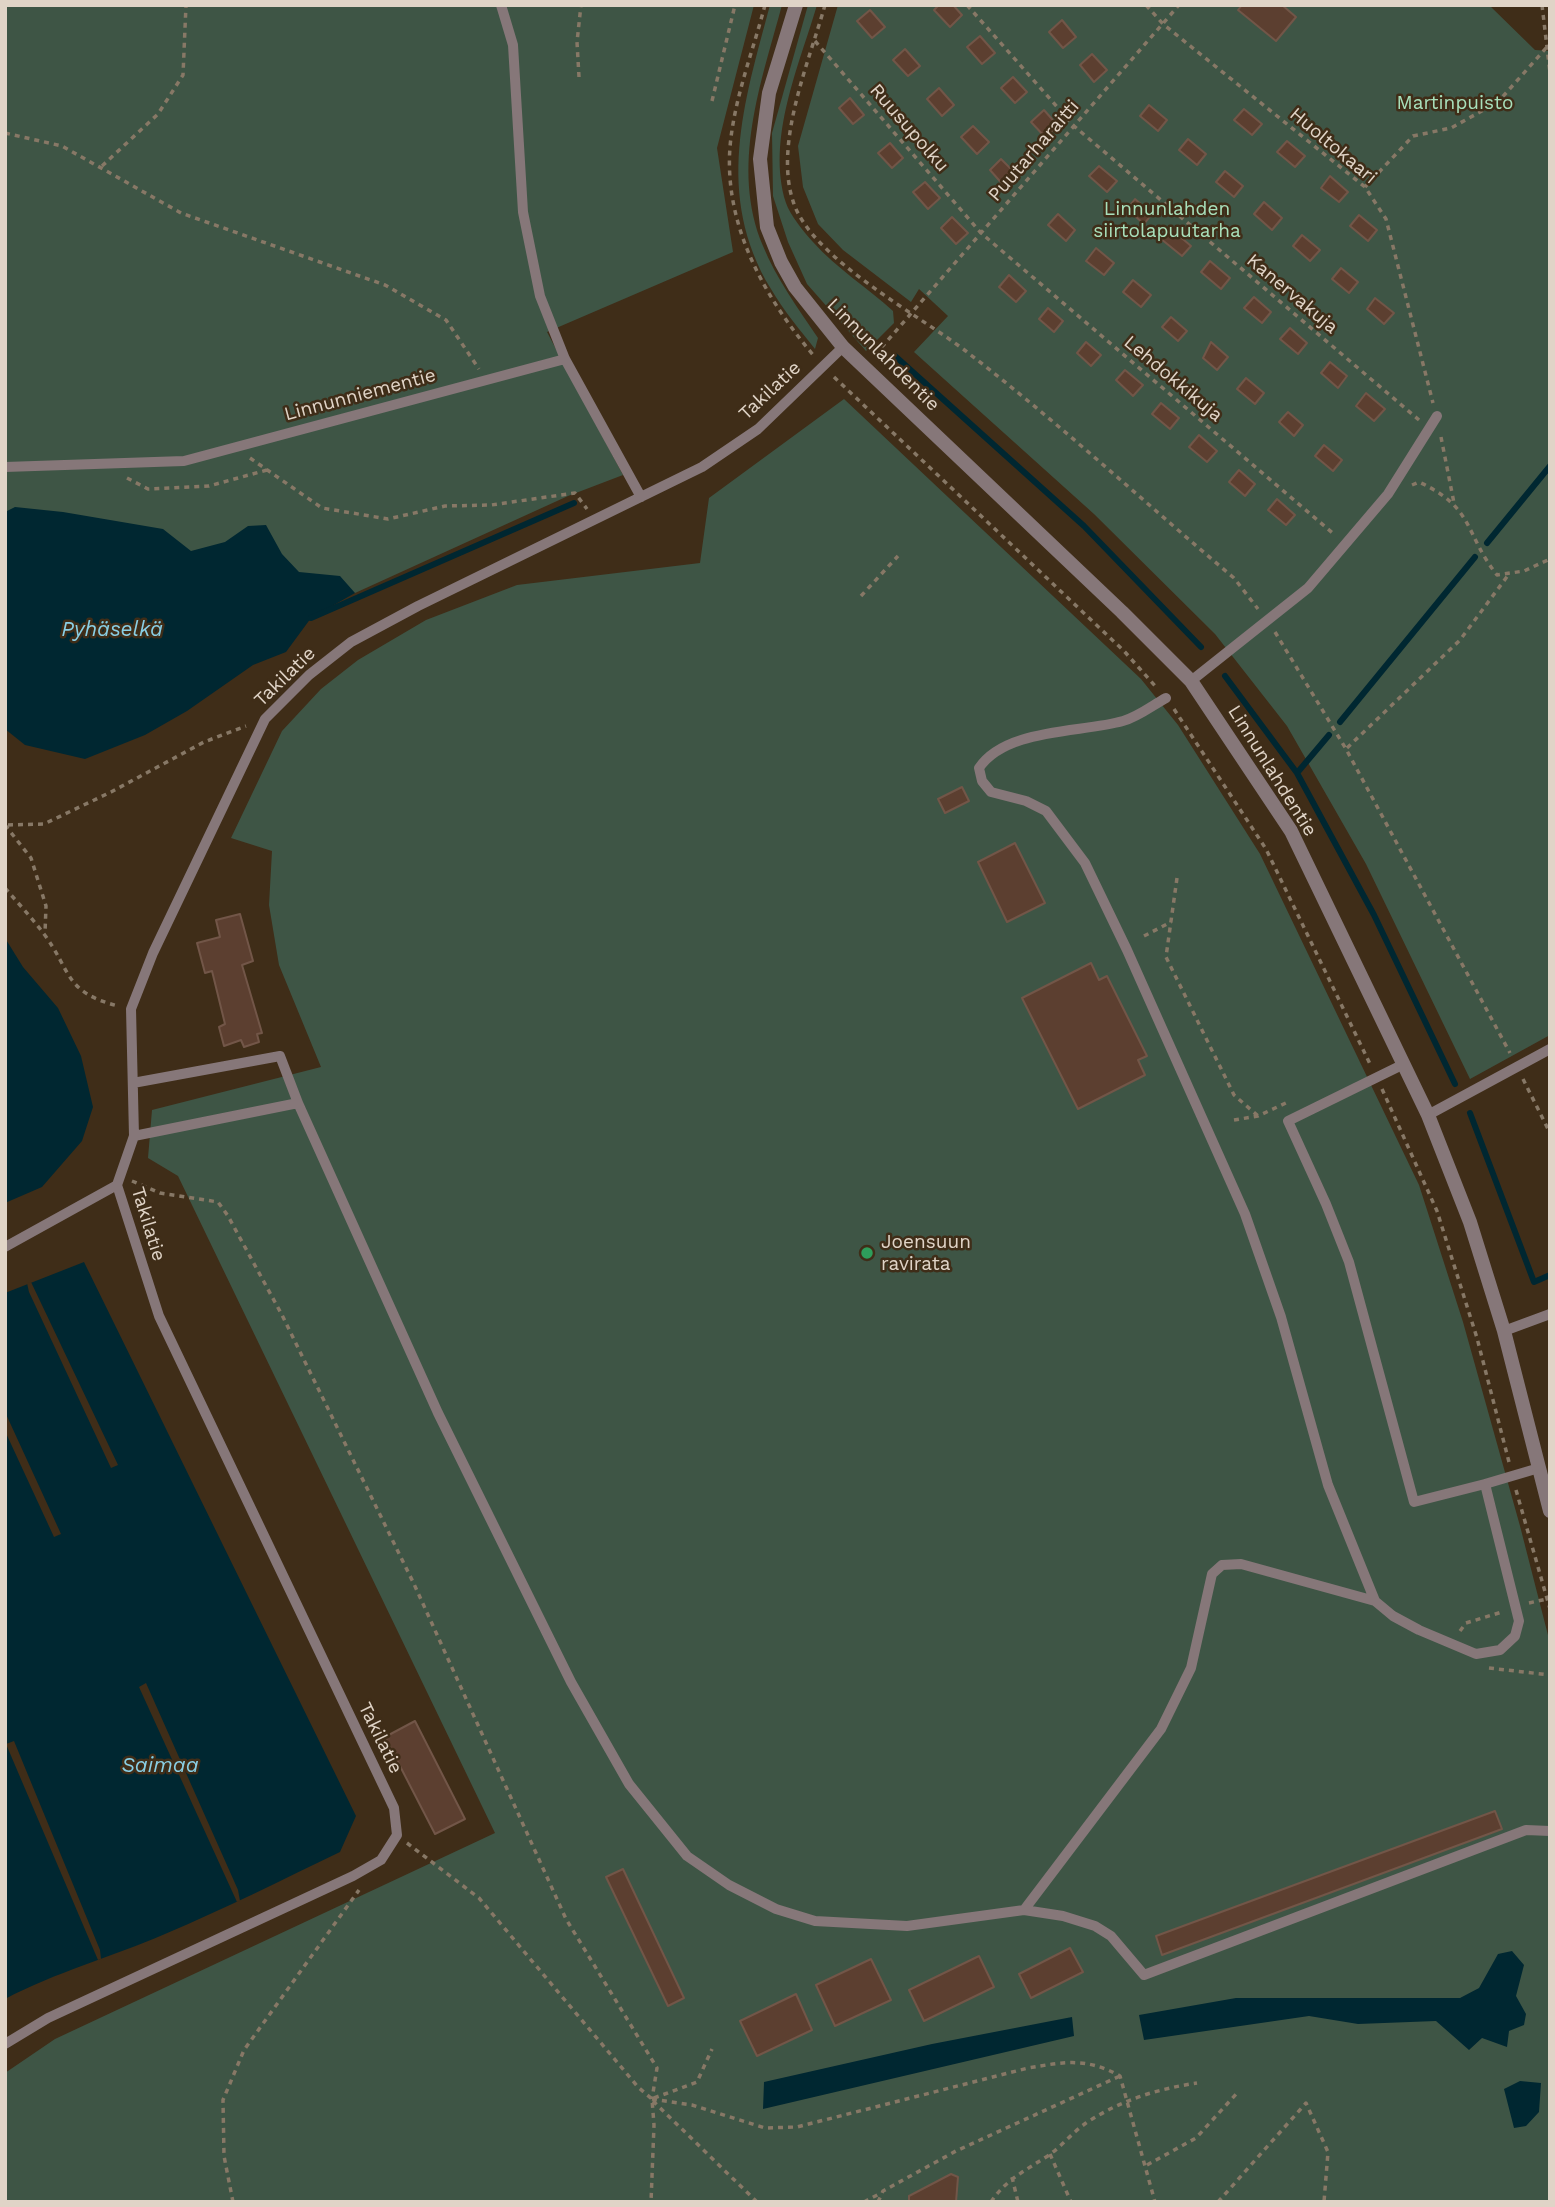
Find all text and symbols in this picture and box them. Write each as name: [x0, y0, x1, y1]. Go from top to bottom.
street label: Ruusupolku: [865, 79, 953, 177]
park label: Martinpuisto: [1397, 92, 1513, 114]
street label: Puutarharaitti: [984, 96, 1084, 206]
street label: Huoltokaari: [1285, 103, 1381, 189]
park label: Linnunlahden siirtolapuutarha: [1093, 198, 1241, 242]
street label: Kanervakuja: [1242, 249, 1342, 339]
street label: Linnunlahdentie: [822, 294, 944, 416]
street label: Lehdokkikuja: [1119, 331, 1227, 427]
street label: Takilatie: [734, 357, 806, 425]
street label: Linnunniementie: [282, 364, 438, 426]
water label: Pyhäselkä: [61, 617, 163, 643]
street label: Takilatie: [250, 642, 320, 712]
street label: Linnunlahdentie: [1223, 701, 1321, 841]
street label: Takilatie: [126, 1184, 170, 1264]
place label: Joensuun ravirata: [881, 1231, 971, 1275]
marker: Joensuun ravirata: [859, 1245, 875, 1261]
street label: Takilatie: [353, 1699, 407, 1777]
water label: Saimaa: [121, 1753, 199, 1779]

